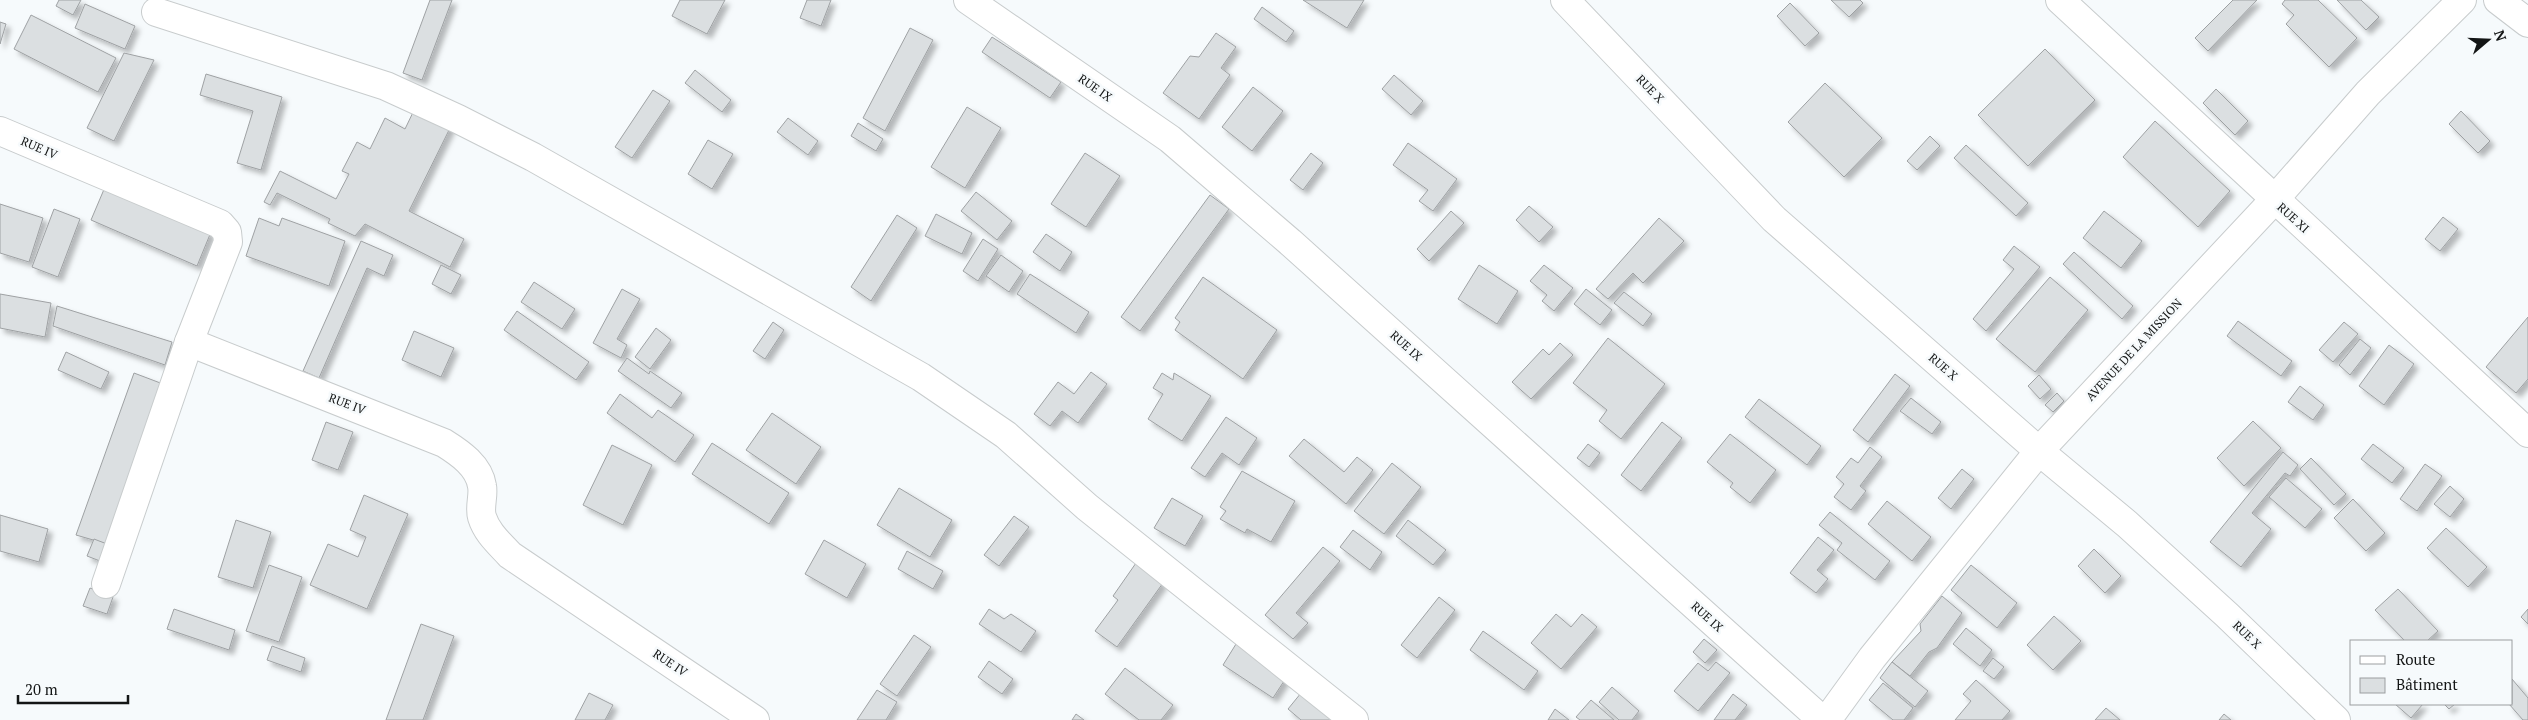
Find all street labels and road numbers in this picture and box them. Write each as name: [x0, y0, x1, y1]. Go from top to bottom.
street label: RUE IX: [1075, 71, 1115, 105]
street label: RUE X: [1633, 71, 1667, 106]
street label: RUE IV: [19, 133, 60, 162]
street label: RUE XI: [2274, 199, 2312, 236]
street label: AVENUE DE LA MISSION: [2082, 295, 2185, 404]
street label: RUE IX: [1387, 327, 1425, 364]
street label: RUE X: [1926, 350, 1961, 383]
street label: RUE IV: [327, 390, 368, 418]
street label: RUE IX: [1688, 598, 1726, 635]
street label: RUE X: [2230, 618, 2265, 652]
street label: RUE IV: [650, 646, 691, 680]

